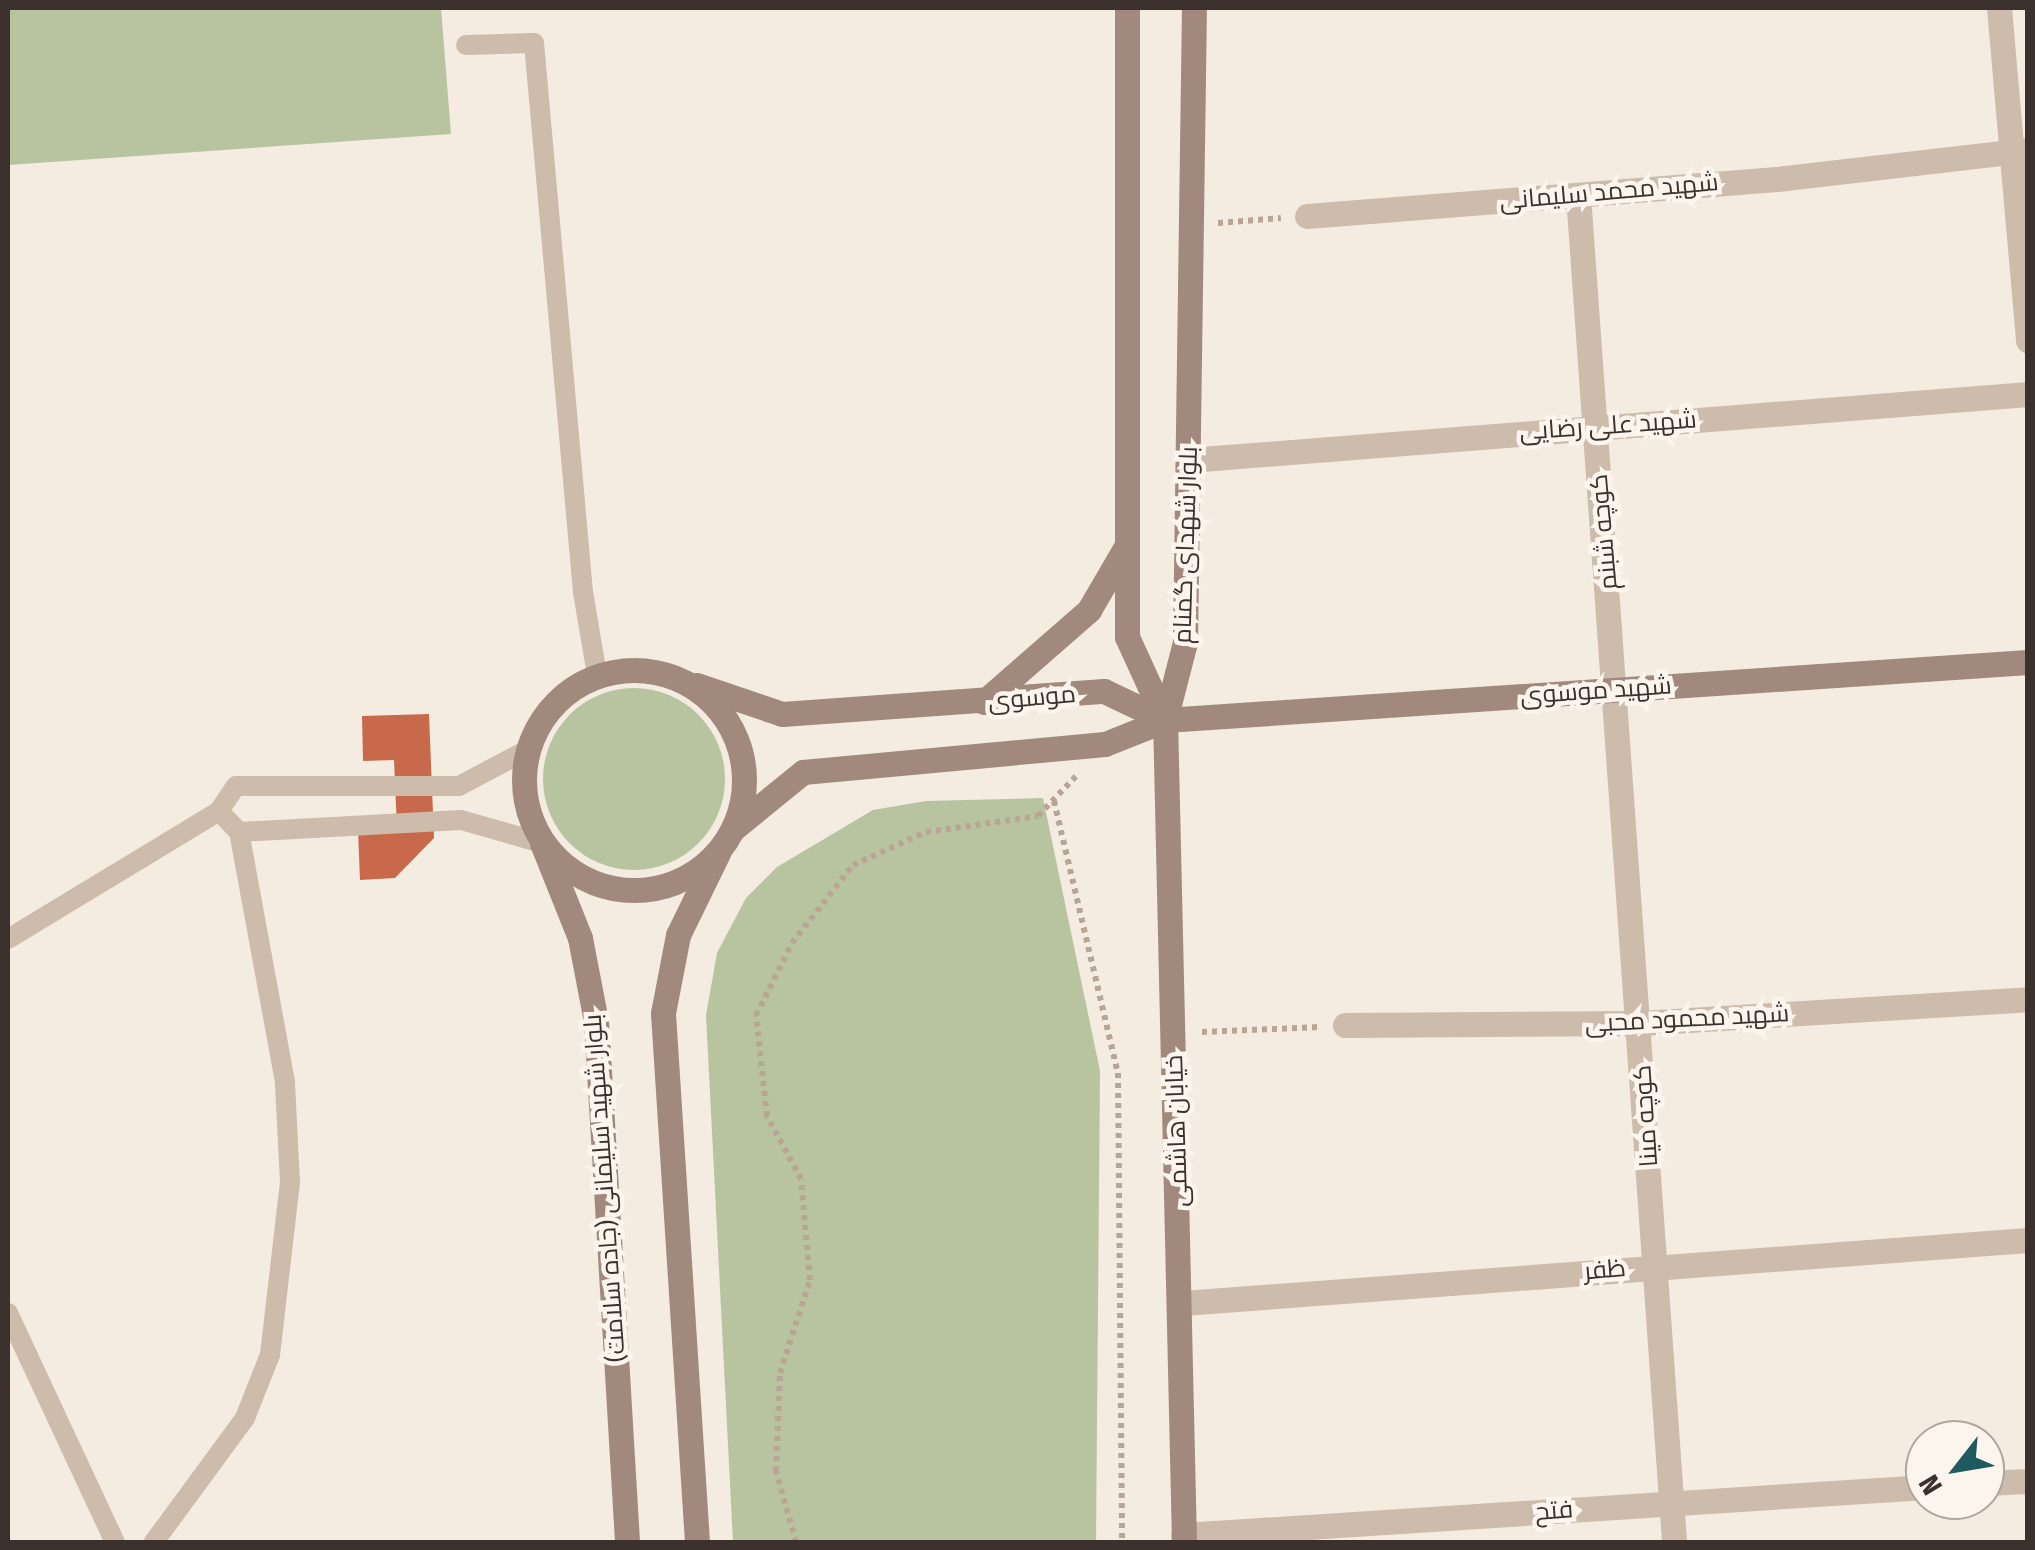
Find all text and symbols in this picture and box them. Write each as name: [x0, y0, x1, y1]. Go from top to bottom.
street label: شهید محمد سلیمانی: [1498, 167, 1720, 217]
street label: شهید علی رضایی: [1518, 405, 1698, 447]
street label: بلوار شهدای گمنام: [1168, 446, 1204, 644]
street label: کوچه شبنم: [1584, 473, 1624, 591]
street label: شهید موسوی: [1519, 671, 1673, 711]
street label: موسوی: [987, 679, 1077, 717]
street label: شهید محمود محبی: [1584, 999, 1790, 1039]
street label: بلوار شهید سلیمانی (جاده سلامت): [578, 1013, 632, 1363]
street label: خیابان هاشمی: [1159, 1054, 1195, 1208]
street label: کوچه مینا: [1627, 1064, 1665, 1168]
street label: ظفر: [1583, 1253, 1627, 1287]
north arrow: [1905, 1420, 2005, 1520]
text: N: [1912, 1469, 1949, 1500]
street label: فتح: [1534, 1495, 1574, 1527]

